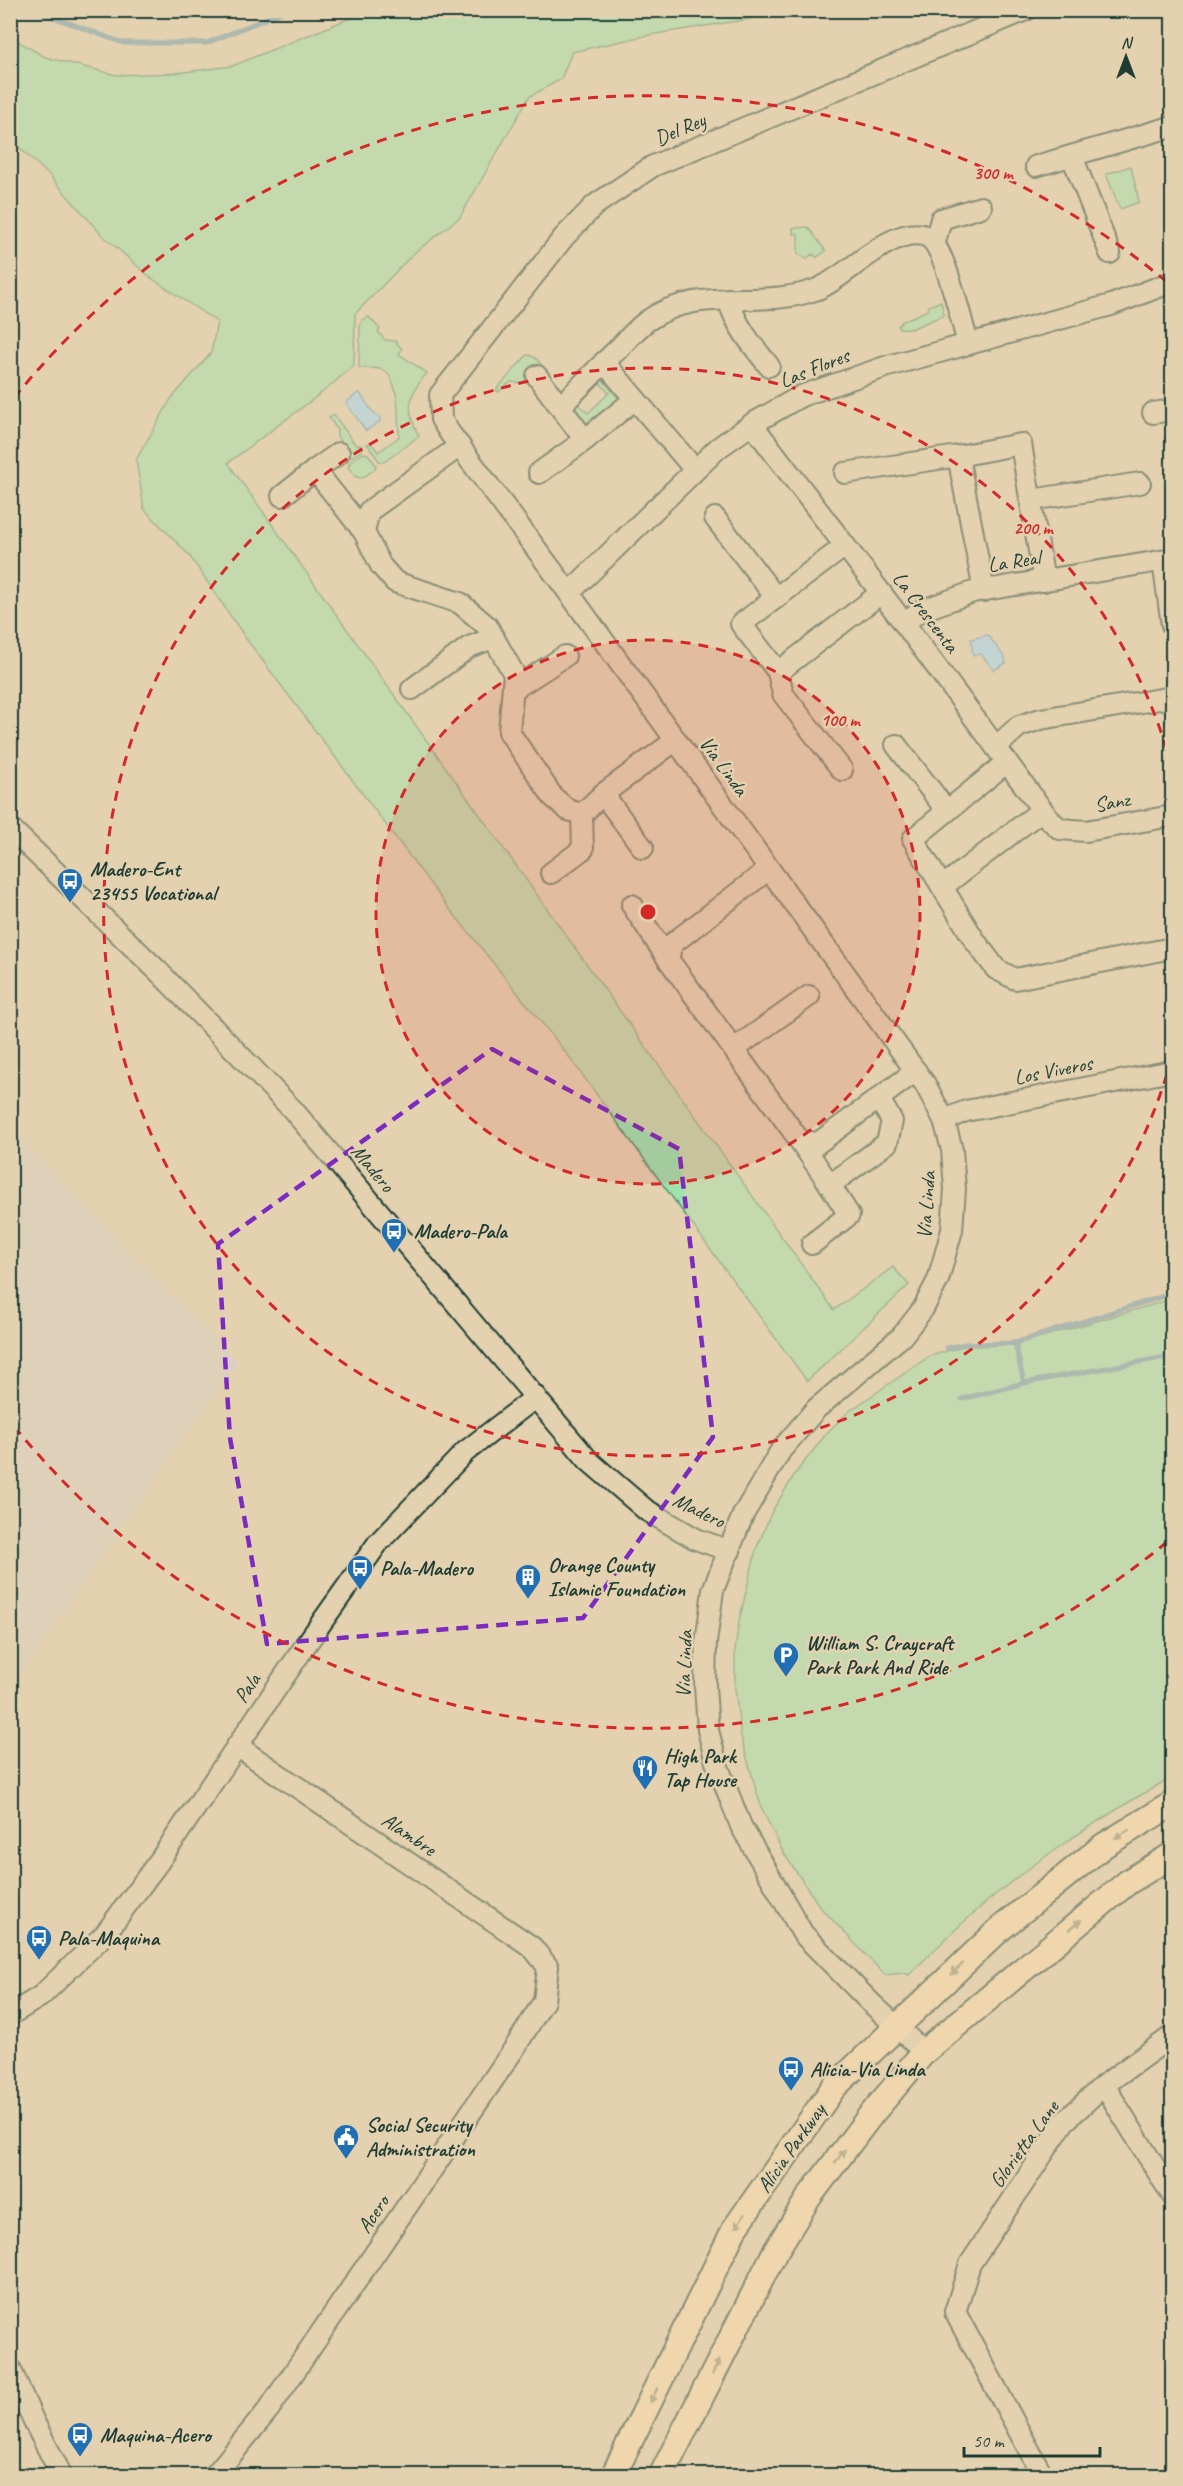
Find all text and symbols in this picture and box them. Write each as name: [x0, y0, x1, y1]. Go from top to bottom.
north arrow: [1096, 27, 1156, 87]
text: N: [1121, 33, 1134, 53]
street label: Del Rey: [651, 106, 711, 151]
text: 300 m: [974, 162, 1014, 184]
street label: Las Flores: [775, 342, 854, 394]
text: 200 m: [1014, 517, 1054, 539]
street label: La Real: [986, 544, 1045, 578]
street label: La Crescenta: [887, 566, 966, 659]
text: 100 m: [821, 709, 861, 731]
street label: Via Linda: [694, 731, 755, 802]
street label: Sanz: [1092, 786, 1134, 818]
place label: Madero-Ent 23455 Vocational: [90, 856, 220, 906]
bus stop icon: Madero-Ent 23455 Vocational: [55, 866, 85, 904]
centre of rings: [638, 902, 658, 922]
street label: Los Viveros: [1012, 1049, 1096, 1090]
street label: Madero: [346, 1139, 401, 1198]
street label: Via Linda: [911, 1169, 941, 1240]
bus stop icon: Madero-Pala: [379, 1216, 409, 1254]
place label: Madero-Pala: [414, 1218, 508, 1244]
street label: Madero: [669, 1486, 731, 1534]
place label: Orange County Islamic Foundation: [548, 1552, 686, 1602]
bus stop icon: Pala-Madero: [345, 1553, 375, 1591]
place label: Pala-Madero: [380, 1555, 474, 1581]
building icon: Orange County Islamic Foundation: [513, 1562, 543, 1600]
street label: Via Linda: [670, 1628, 698, 1698]
place label: William S. Craycraft Park Park And Ride: [806, 1630, 956, 1680]
parking icon: William S. Craycraft Park Park And Ride: [771, 1640, 801, 1678]
street label: Pala: [228, 1667, 267, 1708]
place label: High Park Tap House: [664, 1743, 738, 1793]
restaurant icon: High Park Tap House: [630, 1753, 660, 1791]
street label: Alambre: [377, 1807, 442, 1862]
one-way arrow: [1114, 1829, 1130, 1840]
one-way arrow: [1067, 1919, 1083, 1932]
bus stop icon: Pala-Maquina: [24, 1923, 54, 1961]
place label: Pala-Maquina: [58, 1925, 161, 1951]
one-way arrow: [950, 1962, 965, 1975]
bus stop icon: Alicia-Via Linda: [776, 2054, 806, 2092]
place label: Alicia-Via Linda: [810, 2056, 926, 2082]
street label: Glorietta Lane: [984, 2094, 1065, 2193]
street label: Alicia Parkway: [751, 2097, 832, 2198]
place label: Social Security Administration: [366, 2112, 475, 2162]
public building icon: Social Security Administration: [331, 2122, 361, 2160]
one-way arrow: [833, 2149, 845, 2164]
street label: Acero: [351, 2188, 396, 2238]
one-way arrow: [734, 2212, 746, 2228]
one-way arrow: [711, 2359, 721, 2376]
one-way arrow: [649, 2387, 658, 2404]
bus stop icon: Maquina-Acero: [65, 2420, 95, 2458]
scale bar: [964, 2420, 1100, 2458]
place label: Maquina-Acero: [100, 2422, 213, 2448]
text: 50 m: [973, 2430, 1006, 2452]

